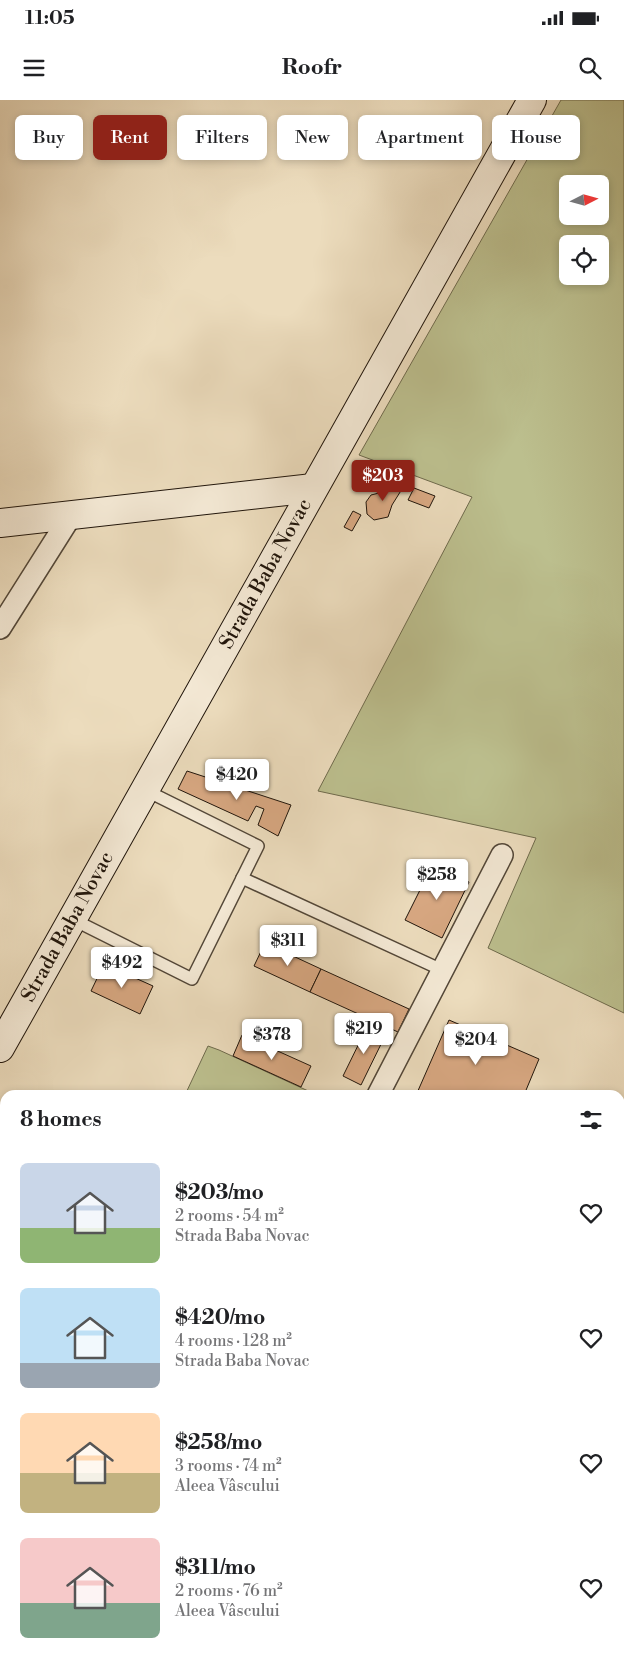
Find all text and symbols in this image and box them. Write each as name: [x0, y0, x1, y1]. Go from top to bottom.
text: 11:05: [25, 6, 75, 30]
icon: menu: [20, 54, 48, 82]
text: Roofr: [282, 54, 342, 81]
icon: search: [576, 54, 604, 82]
chip: Buy: [15, 115, 83, 160]
chip: Rent: [93, 115, 167, 160]
chip: Filters: [177, 115, 267, 160]
chip: New: [277, 115, 348, 160]
chip: Apartment: [358, 115, 482, 160]
chip: House: [492, 115, 580, 160]
north arrow: [559, 175, 609, 225]
map controls: [559, 175, 609, 285]
button: locate: [559, 235, 609, 285]
pin: $203: [353, 460, 413, 502]
text: $203: [363, 466, 403, 486]
street label: Strada Baba Novac: [214, 494, 318, 654]
pin: $420: [207, 758, 267, 801]
text: $420: [216, 765, 258, 785]
street label: Strada Baba Novac: [16, 847, 120, 1007]
pin: $258: [407, 858, 467, 901]
text: $258: [417, 865, 457, 885]
pin: $311: [258, 924, 318, 967]
text: $311: [271, 931, 305, 951]
pin: $492: [92, 946, 152, 989]
text: $492: [102, 953, 142, 973]
pin: $219: [334, 1012, 394, 1055]
pin: $378: [242, 1018, 302, 1061]
text: $219: [345, 1019, 383, 1039]
pin: $204: [446, 1024, 506, 1066]
text: $378: [253, 1025, 291, 1045]
text: $204: [455, 1030, 497, 1050]
icon: filters: [577, 1106, 605, 1134]
text: 8 homes: [20, 1107, 102, 1133]
text: $203/mo: [175, 1180, 264, 1206]
icon: home: [60, 1183, 120, 1243]
icon: heart: [577, 1199, 605, 1227]
text: 2 rooms · 54 m²: [175, 1206, 284, 1226]
text: Strada Baba Novac: [175, 1226, 310, 1246]
text: $420/mo: [175, 1305, 265, 1331]
icon: home: [60, 1308, 120, 1368]
icon: heart: [577, 1324, 605, 1352]
text: 4 rooms · 128 m²: [175, 1331, 292, 1351]
text: Strada Baba Novac: [175, 1351, 310, 1371]
text: $258/mo: [175, 1430, 262, 1456]
icon: home: [60, 1433, 120, 1493]
icon: heart: [577, 1449, 605, 1477]
text: 3 rooms · 74 m²: [175, 1456, 282, 1476]
text: Aleea Vâscului: [175, 1476, 280, 1496]
text: $311/mo: [175, 1555, 256, 1581]
icon: home: [60, 1558, 120, 1618]
icon: heart: [577, 1574, 605, 1602]
text: 2 rooms · 76 m²: [175, 1581, 283, 1601]
text: Aleea Vâscului: [175, 1601, 280, 1621]

